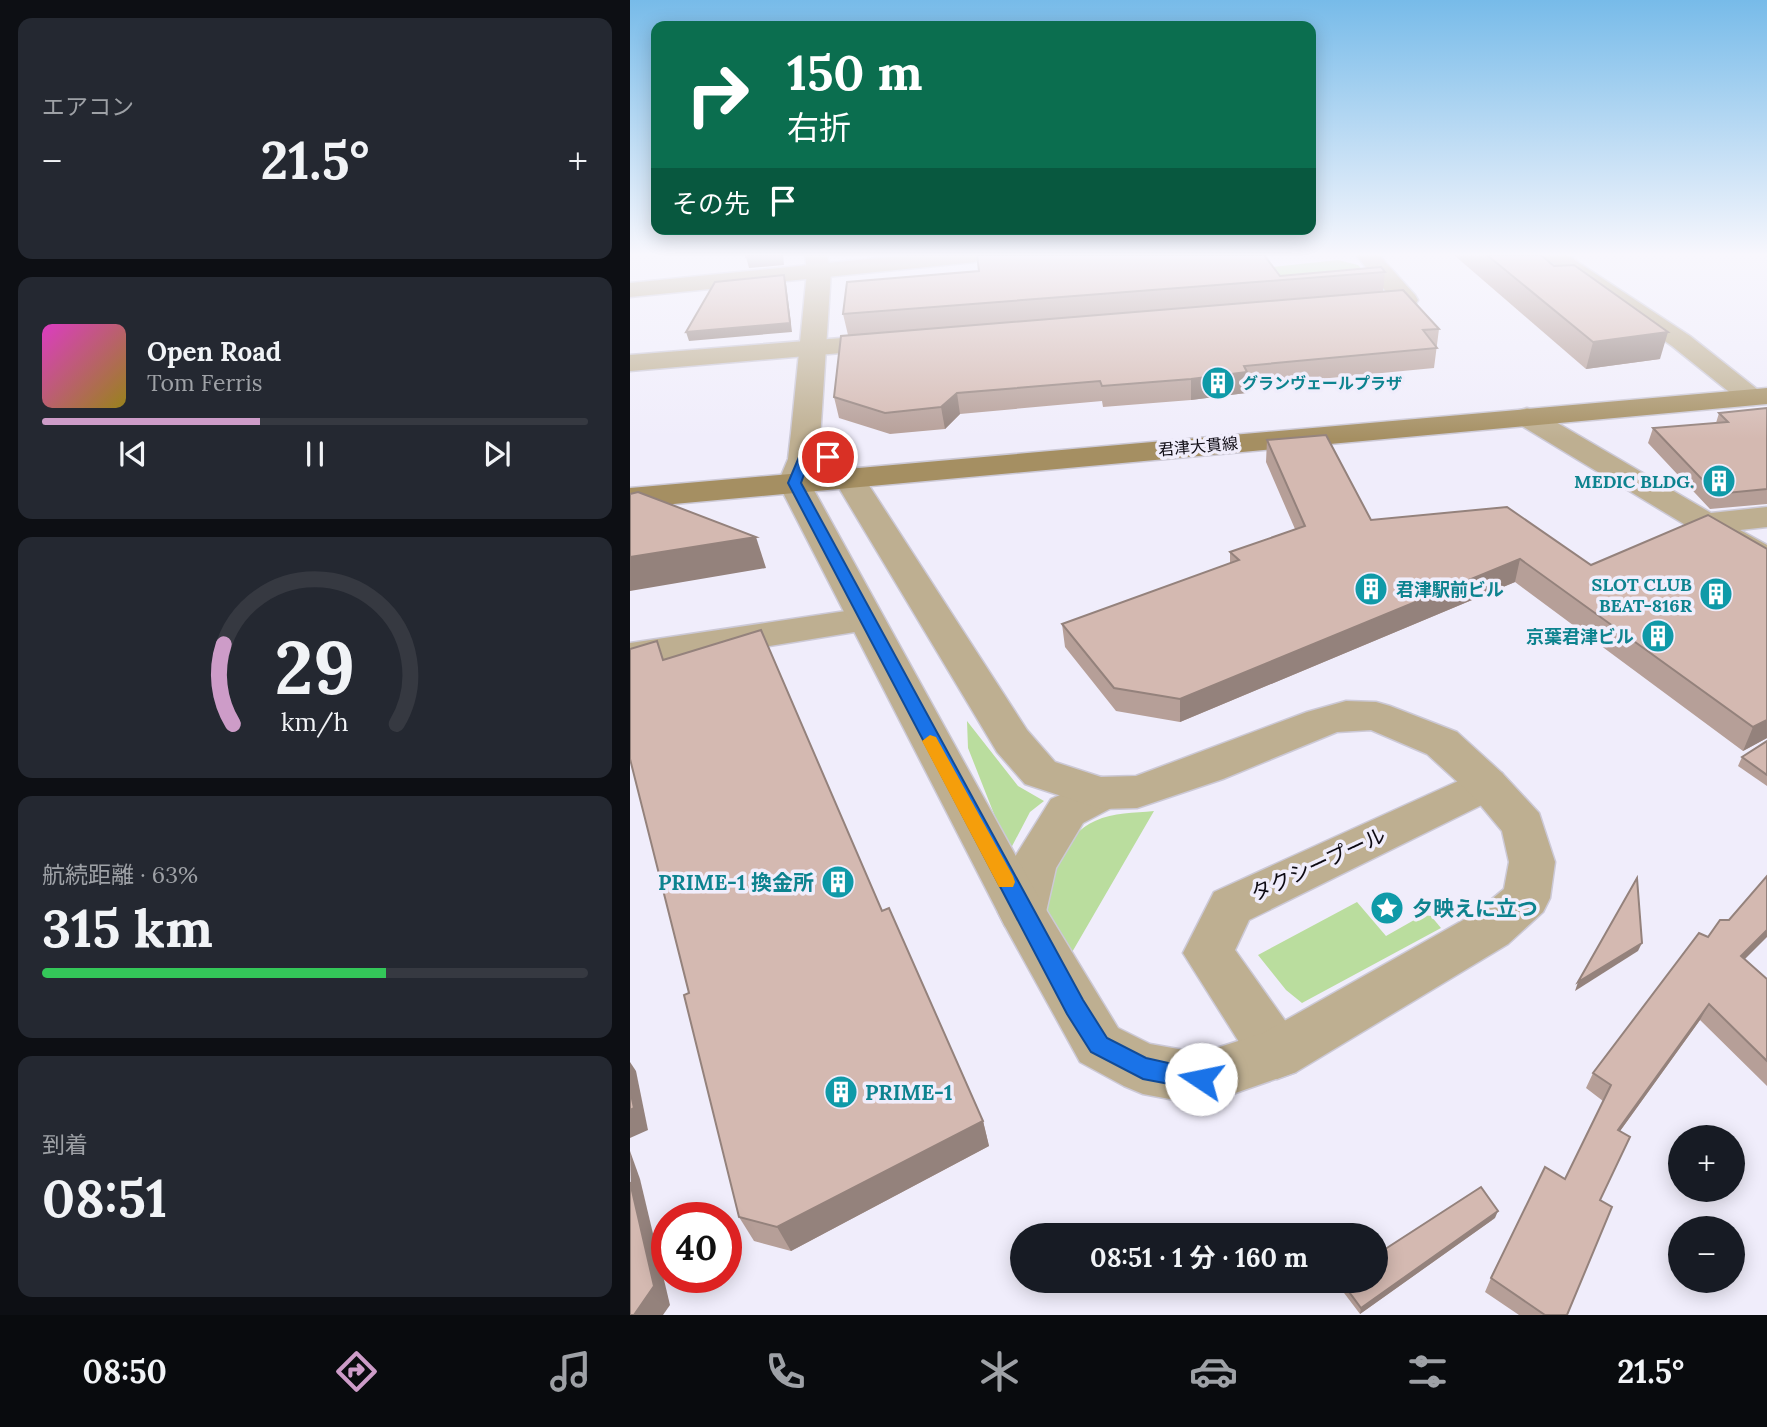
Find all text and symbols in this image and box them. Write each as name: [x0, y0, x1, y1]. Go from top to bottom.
text: 150 m: [787, 41, 923, 103]
icon: right: [672, 49, 763, 140]
text: エアコン: [42, 92, 134, 121]
text: 右折: [787, 107, 851, 148]
text: 21.5°: [261, 127, 369, 193]
text: −: [42, 137, 62, 185]
text: +: [568, 137, 588, 185]
icon: arrive: [764, 182, 802, 220]
text: その先: [672, 187, 750, 220]
text: Open Road: [147, 335, 281, 368]
building icon: グランヴェールプラザ: [1199, 364, 1237, 402]
text: Tom Ferris: [147, 368, 262, 397]
place label: グランヴェールプラザ: [1242, 373, 1402, 393]
pin: [798, 427, 858, 487]
street label: 君津大貫線: [1157, 433, 1239, 459]
icon: previous: [114, 435, 152, 473]
icon: pause: [296, 435, 334, 473]
icon: next: [478, 435, 516, 473]
icon: arrive: [809, 438, 847, 476]
building icon: MEDIC BLDG.: [1700, 462, 1738, 500]
place label: MEDIC BLDG.: [1574, 470, 1694, 493]
building icon: 君津駅前ビル: [1352, 570, 1390, 608]
place label: SLOT CLUB BEAT-816R: [1591, 573, 1693, 617]
building icon: SLOT CLUB BEAT-816R: [1697, 575, 1735, 613]
place label: 君津駅前ビル: [1396, 578, 1504, 601]
building icon: 京葉君津ビル: [1639, 617, 1677, 655]
text: 29: [275, 621, 355, 714]
place label: 京葉君津ビル: [1526, 625, 1634, 648]
text: km/h: [281, 705, 349, 737]
street label: タクシープール: [1246, 821, 1390, 907]
text: 航続距離 · 63%: [42, 860, 198, 889]
building icon: PRIME-1 換金所: [819, 863, 857, 901]
place label: PRIME-1 換金所: [658, 869, 814, 896]
place icon: 夕映えに立つ: [1368, 889, 1406, 927]
text: 315 km: [42, 895, 213, 961]
place label: 夕映えに立つ: [1412, 895, 1538, 922]
position arrow: [1164, 1042, 1238, 1116]
building icon: PRIME-1: [822, 1073, 860, 1111]
place label: PRIME-1: [865, 1079, 952, 1106]
map controls: [1668, 1125, 1745, 1293]
button: +: [1668, 1125, 1745, 1202]
text: 到着: [42, 1130, 88, 1159]
text: 08:51: [42, 1165, 167, 1231]
speed limit sign: 40: [651, 1202, 742, 1293]
button: −: [1668, 1216, 1745, 1293]
text: 08:51 · 1 分 · 160 m: [1090, 1241, 1308, 1274]
icon: directions: [332, 1347, 381, 1396]
icon: music: [546, 1347, 595, 1396]
icon: phone: [761, 1347, 810, 1396]
icon: climate: [975, 1347, 1024, 1396]
icon: car: [1189, 1347, 1238, 1396]
icon: filters: [1403, 1347, 1452, 1396]
text: 08:50: [83, 1351, 167, 1392]
text: 21.5°: [1617, 1351, 1684, 1392]

